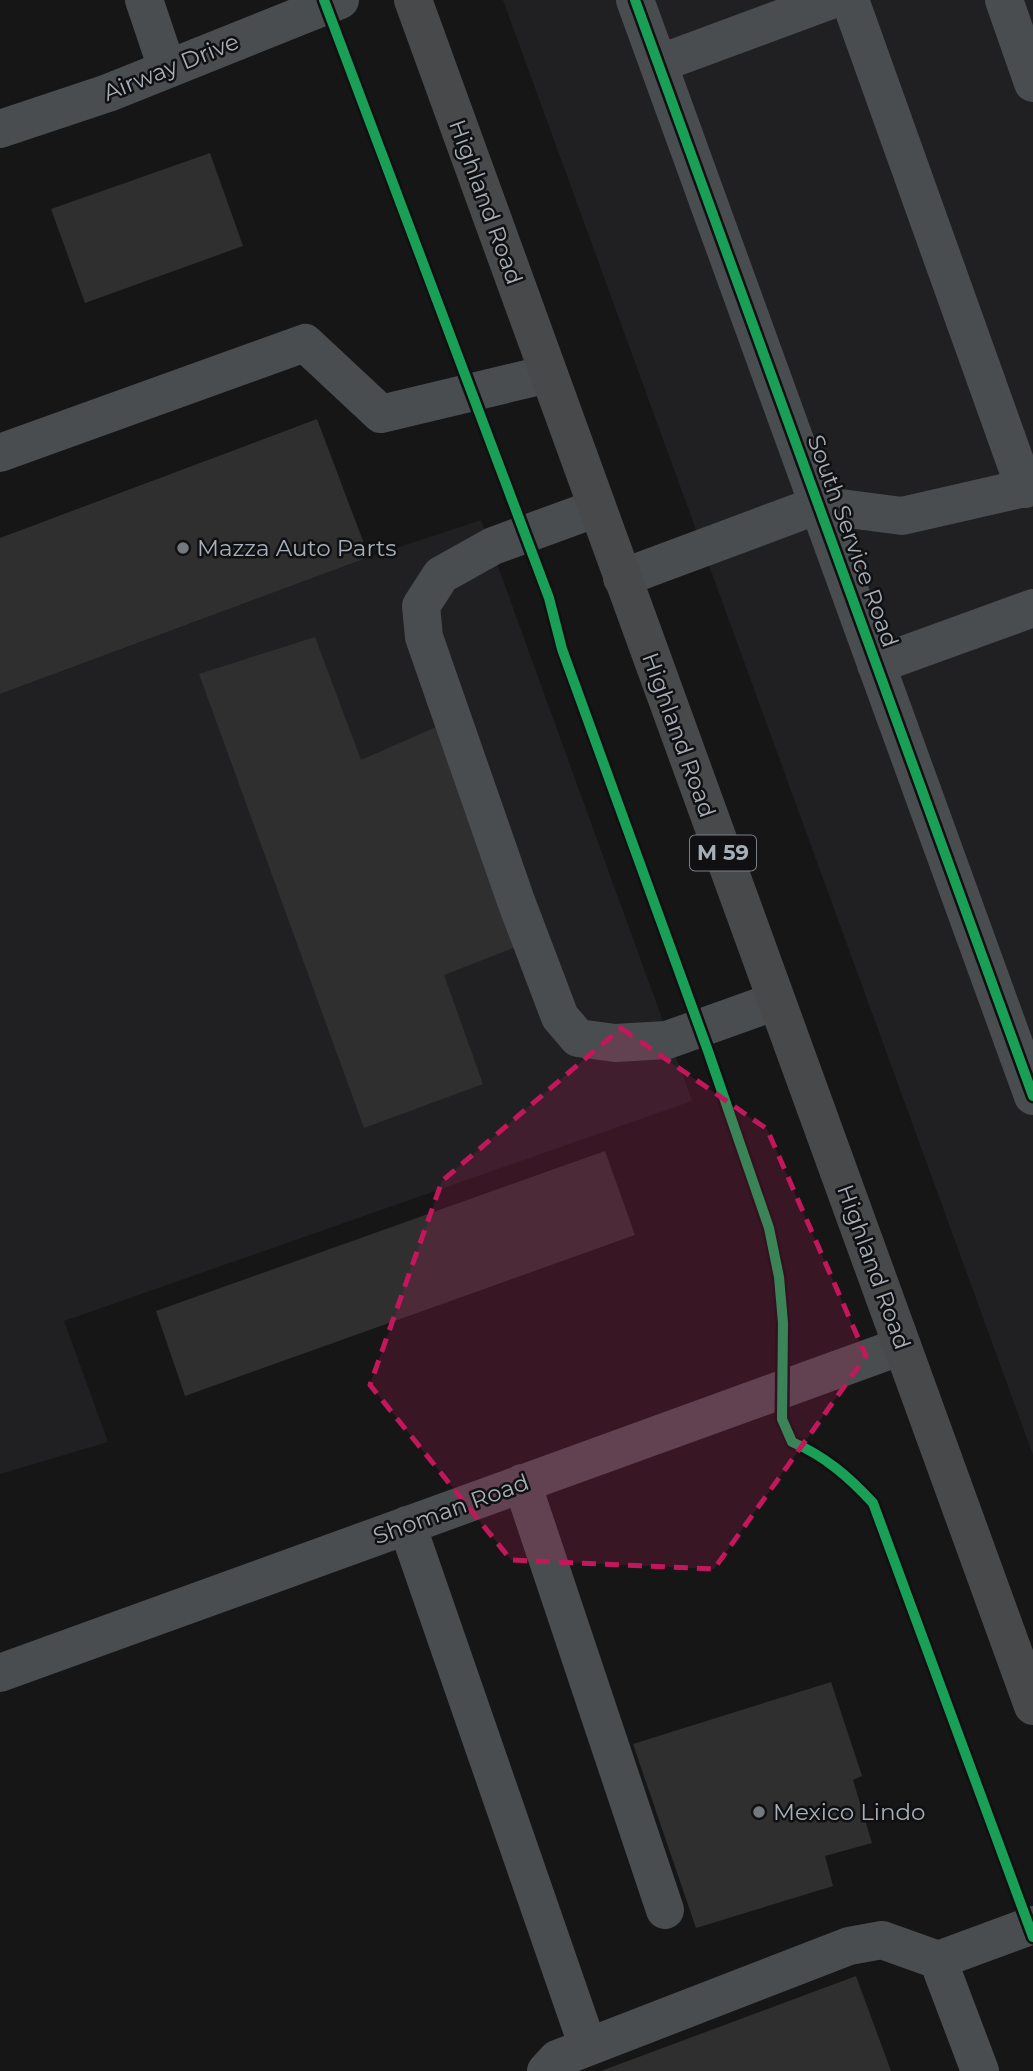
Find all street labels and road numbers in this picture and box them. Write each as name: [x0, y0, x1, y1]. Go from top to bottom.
street label: Airway Drive: [99, 27, 243, 107]
street label: Highland Road: [443, 116, 529, 288]
street label: South Service Road: [802, 431, 904, 651]
street label: Highland Road: [636, 649, 722, 821]
road number: M 59: [690, 836, 756, 870]
street label: Highland Road: [831, 1181, 917, 1353]
street label: Shoman Road: [369, 1468, 533, 1550]

